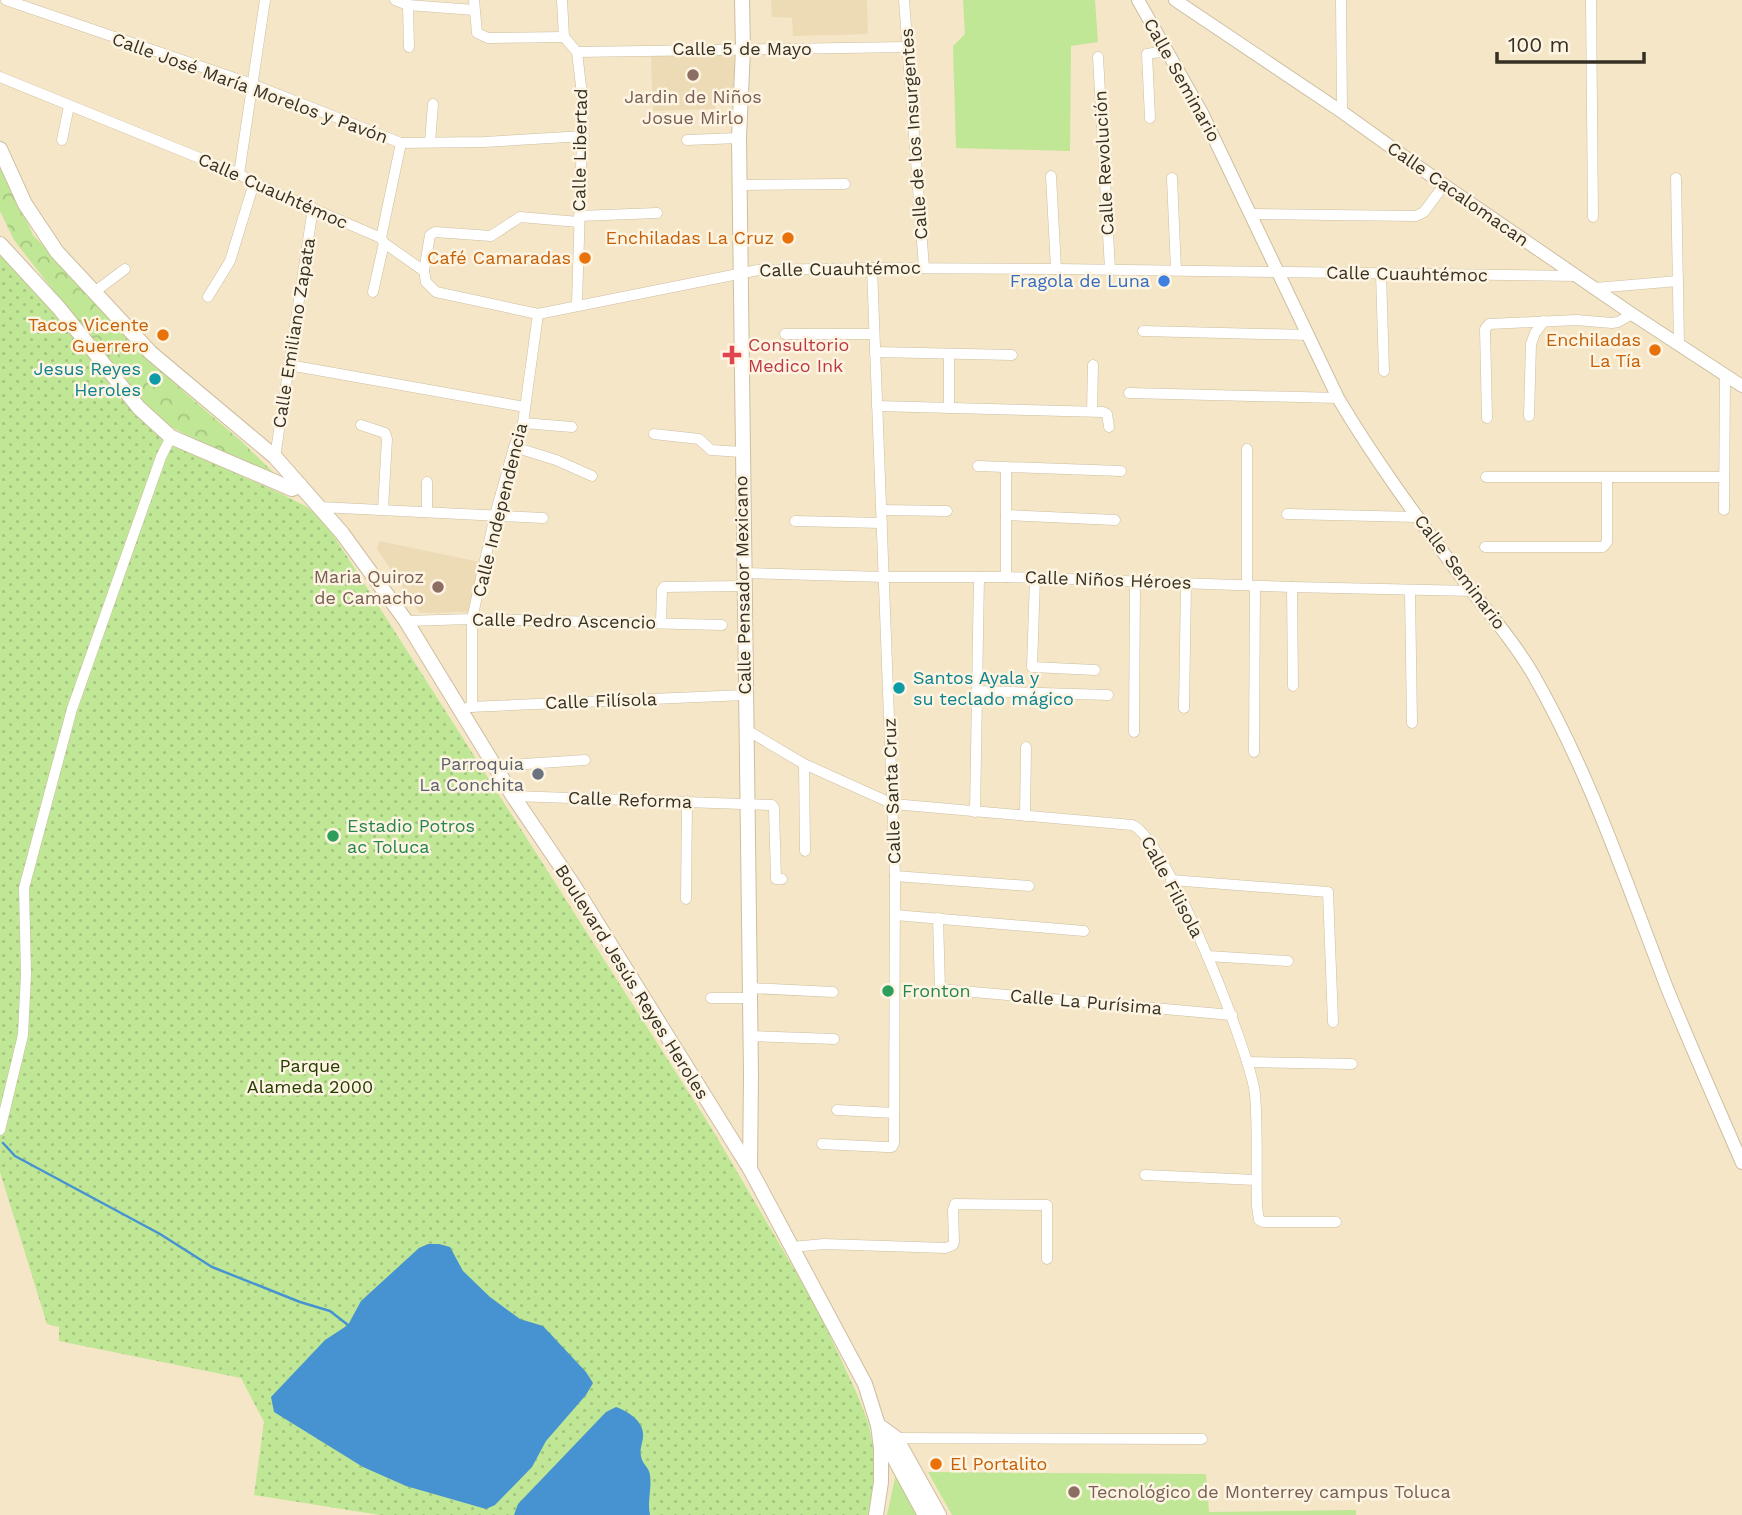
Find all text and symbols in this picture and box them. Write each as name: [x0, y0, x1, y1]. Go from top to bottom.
street label: Calle Seminario: [1140, 14, 1225, 145]
scale bar: [1497, 21, 1644, 65]
street label: Calle José María Morelos y Pavón: [109, 28, 391, 147]
street label: Calle de los Insurgentes: [896, 28, 931, 241]
text: 100 m: [1508, 32, 1570, 57]
street label: Calle 5 de Mayo: [672, 38, 812, 59]
marker: Jardin de Niños Josue Mirlo: [685, 67, 701, 83]
place label: Jardin de Niños Josue Mirlo: [624, 86, 762, 128]
street label: Calle Libertad: [568, 88, 591, 212]
street label: Calle Revolución: [1089, 90, 1118, 236]
street label: Calle Cacalomacan: [1383, 137, 1533, 250]
street label: Calle Cuauhtémoc: [195, 148, 351, 233]
place label: Enchiladas La Cruz: [605, 227, 774, 248]
marker: Enchiladas La Cruz: [780, 230, 796, 246]
street label: Calle Emiliano Zapata: [268, 236, 319, 430]
place label: Café Camaradas: [427, 247, 571, 268]
marker: Café Camaradas: [577, 250, 593, 266]
street label: Calle Cuauhtémoc: [759, 257, 921, 280]
street label: Calle Cuauhtémoc: [1326, 262, 1488, 285]
place label: Fragola de Luna: [1010, 270, 1150, 291]
marker: Fragola de Luna: [1156, 273, 1172, 289]
place label: Tacos Vicente Guerrero: [28, 314, 149, 356]
marker: Tacos Vicente Guerrero: [155, 327, 171, 343]
place label: Enchiladas La Tía: [1546, 329, 1641, 371]
place label: Consultorio Medico Ink: [748, 334, 849, 376]
marker: Enchiladas La Tía: [1647, 342, 1663, 358]
marker: Consultorio Medico Ink: [722, 345, 742, 365]
place label: Jesus Reyes Heroles: [34, 358, 141, 400]
marker: Jesus Reyes Heroles: [147, 371, 163, 387]
street label: Calle Independencia: [468, 421, 531, 599]
street label: Calle Pensador Mexicano: [730, 475, 755, 695]
street label: Calle Seminario: [1410, 510, 1510, 633]
place label: Maria Quiroz de Camacho: [314, 566, 424, 608]
street label: Calle Niños Héroes: [1024, 566, 1192, 593]
marker: Maria Quiroz de Camacho: [430, 579, 446, 595]
street label: Calle Pedro Ascencio: [472, 608, 656, 633]
place label: Santos Ayala y su teclado mágico: [913, 667, 1074, 709]
marker: Santos Ayala y su teclado mágico: [891, 680, 907, 696]
street label: Calle Filísola: [545, 688, 657, 713]
street label: Calle Santa Cruz: [878, 717, 905, 865]
place label: Parroquia La Conchita: [419, 753, 524, 795]
marker: Parroquia La Conchita: [530, 766, 546, 782]
street label: Calle Reforma: [568, 787, 693, 812]
place label: Estadio Potros ac Toluca: [347, 815, 475, 857]
marker: Estadio Potros ac Toluca: [325, 828, 341, 844]
street label: Calle Filisola: [1137, 832, 1208, 941]
street label: Boulevard Jesús Reyes Heroles: [551, 860, 714, 1103]
place label: Fronton: [902, 980, 971, 1001]
marker: Fronton: [880, 983, 896, 999]
street label: Calle La Purísima: [1009, 984, 1163, 1019]
park label: Parque Alameda 2000: [247, 1055, 373, 1097]
place label: El Portalito: [950, 1453, 1047, 1474]
marker: El Portalito: [928, 1456, 944, 1472]
place label: Tecnológico de Monterrey campus Toluca: [1088, 1481, 1451, 1502]
marker: Tecnológico de Monterrey campus Toluca: [1066, 1484, 1082, 1500]

